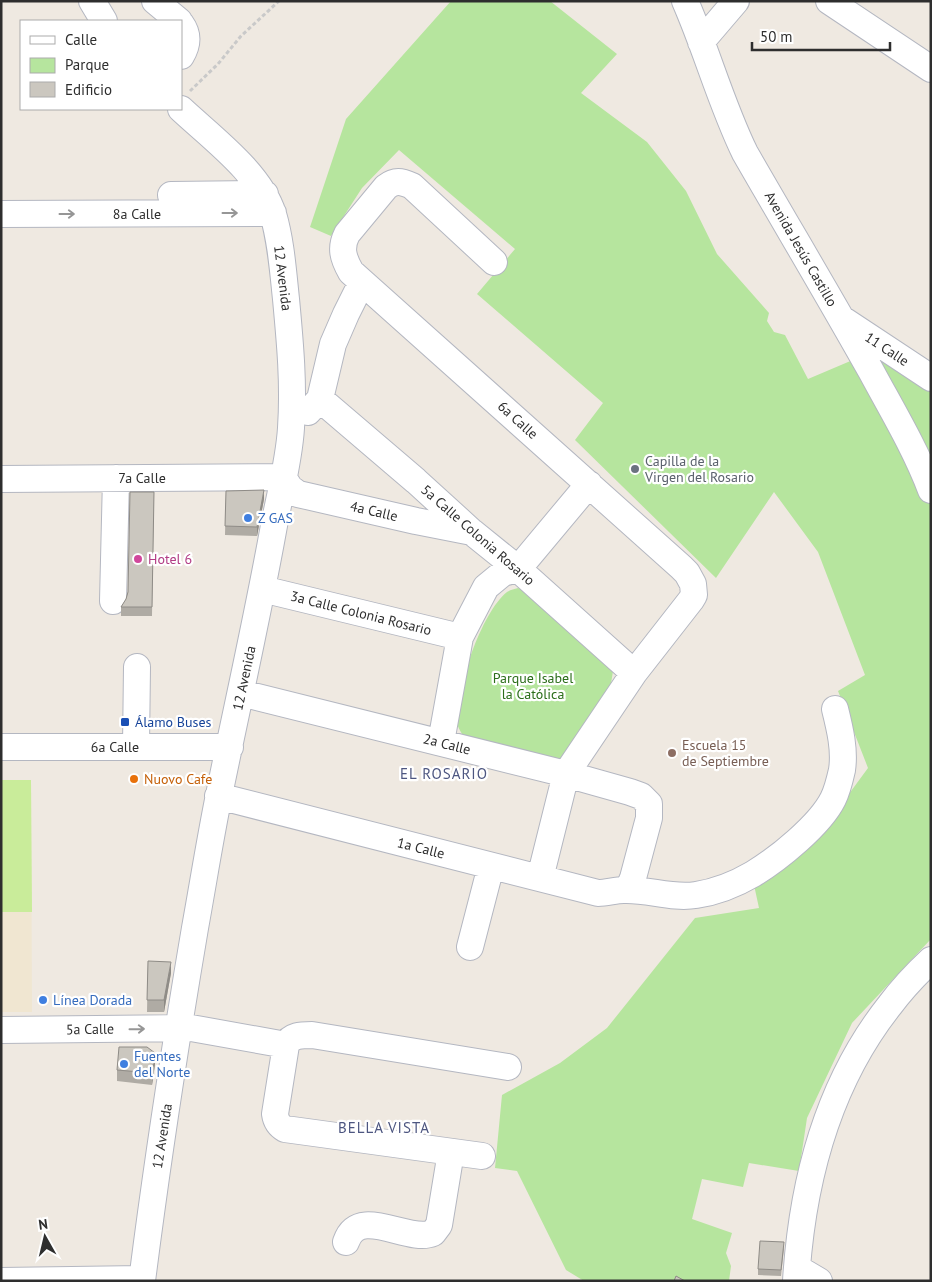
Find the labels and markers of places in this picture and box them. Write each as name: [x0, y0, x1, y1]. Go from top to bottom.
place label: Capilla de la Virgen del Rosario: [644, 452, 754, 486]
marker: Capilla de la Virgen del Rosario: [629, 463, 641, 475]
place label: Z GAS: [258, 509, 293, 527]
marker: Z GAS: [242, 512, 254, 524]
place label: Hotel 6: [148, 550, 192, 568]
marker: Hotel 6: [132, 553, 144, 565]
place label: Álamo Buses: [135, 713, 212, 731]
marker: Álamo Buses: [119, 716, 131, 728]
place label: Escuela 15 de Septiembre: [682, 736, 769, 770]
marker: Escuela 15 de Septiembre: [666, 747, 678, 759]
place label: Nuovo Cafe: [144, 770, 212, 788]
marker: Nuovo Cafe: [128, 773, 140, 785]
place label: Línea Dorada: [53, 991, 132, 1009]
marker: Línea Dorada: [37, 994, 49, 1006]
place label: Fuentes del Norte: [134, 1047, 190, 1081]
marker: Fuentes del Norte: [118, 1058, 130, 1070]

